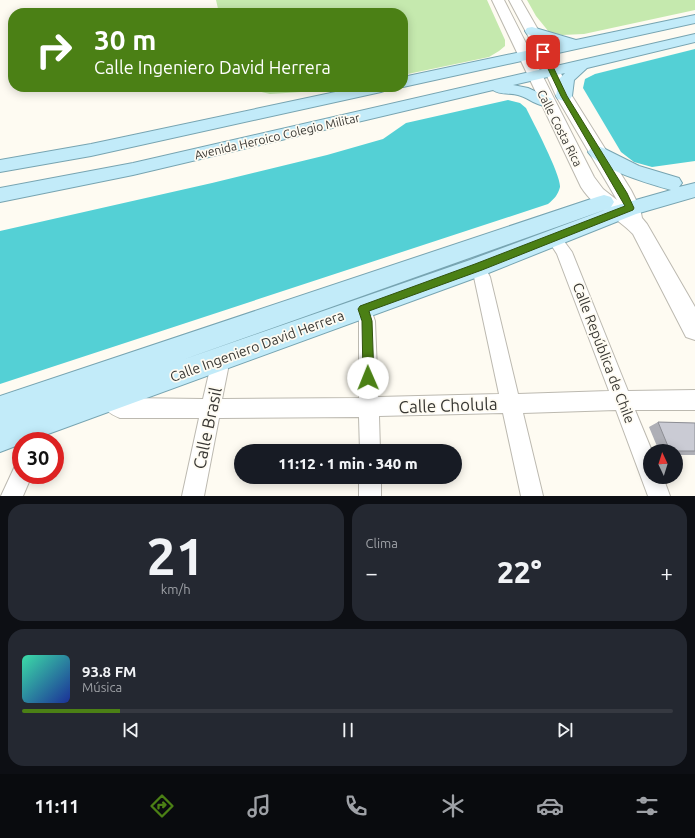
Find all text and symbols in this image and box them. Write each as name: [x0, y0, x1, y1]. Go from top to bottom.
icon: right: [28, 24, 80, 76]
text: 30 m: [94, 24, 156, 55]
pin: [526, 35, 560, 69]
icon: arrive: [532, 41, 554, 63]
text: Calle Ingeniero David Herrera: [94, 57, 331, 77]
street label: Calle Costa Rica: [535, 87, 585, 169]
street label: Avenida Heroico Colegio Militar: [193, 111, 361, 161]
street label: Calle República de Chile: [570, 280, 638, 426]
street label: Calle Ingeniero David Herrera: [168, 307, 346, 385]
position arrow: [347, 357, 389, 399]
street label: Calle Brasil: [189, 385, 225, 471]
street label: Calle Cholula: [398, 394, 498, 416]
speed limit sign: 30: [12, 432, 64, 484]
north arrow: [643, 444, 683, 484]
map controls: [643, 444, 683, 484]
text: 11:12 · 1 min · 340 m: [278, 455, 418, 472]
text: 21: [146, 527, 205, 585]
text: Clima: [366, 536, 398, 550]
text: 22°: [497, 555, 542, 589]
text: −: [366, 560, 378, 585]
text: +: [661, 560, 673, 585]
text: km/h: [161, 582, 191, 596]
text: 93.8 FM: [82, 663, 136, 680]
text: Música: [82, 680, 122, 694]
icon: previous: [120, 719, 142, 741]
icon: pause: [337, 719, 359, 741]
icon: next: [554, 719, 576, 741]
icon: directions: [148, 792, 176, 820]
icon: music: [245, 792, 273, 820]
icon: phone: [342, 792, 370, 820]
icon: climate: [439, 792, 467, 820]
icon: car: [536, 792, 564, 820]
icon: filters: [633, 792, 661, 820]
text: 11:11: [34, 796, 79, 816]

